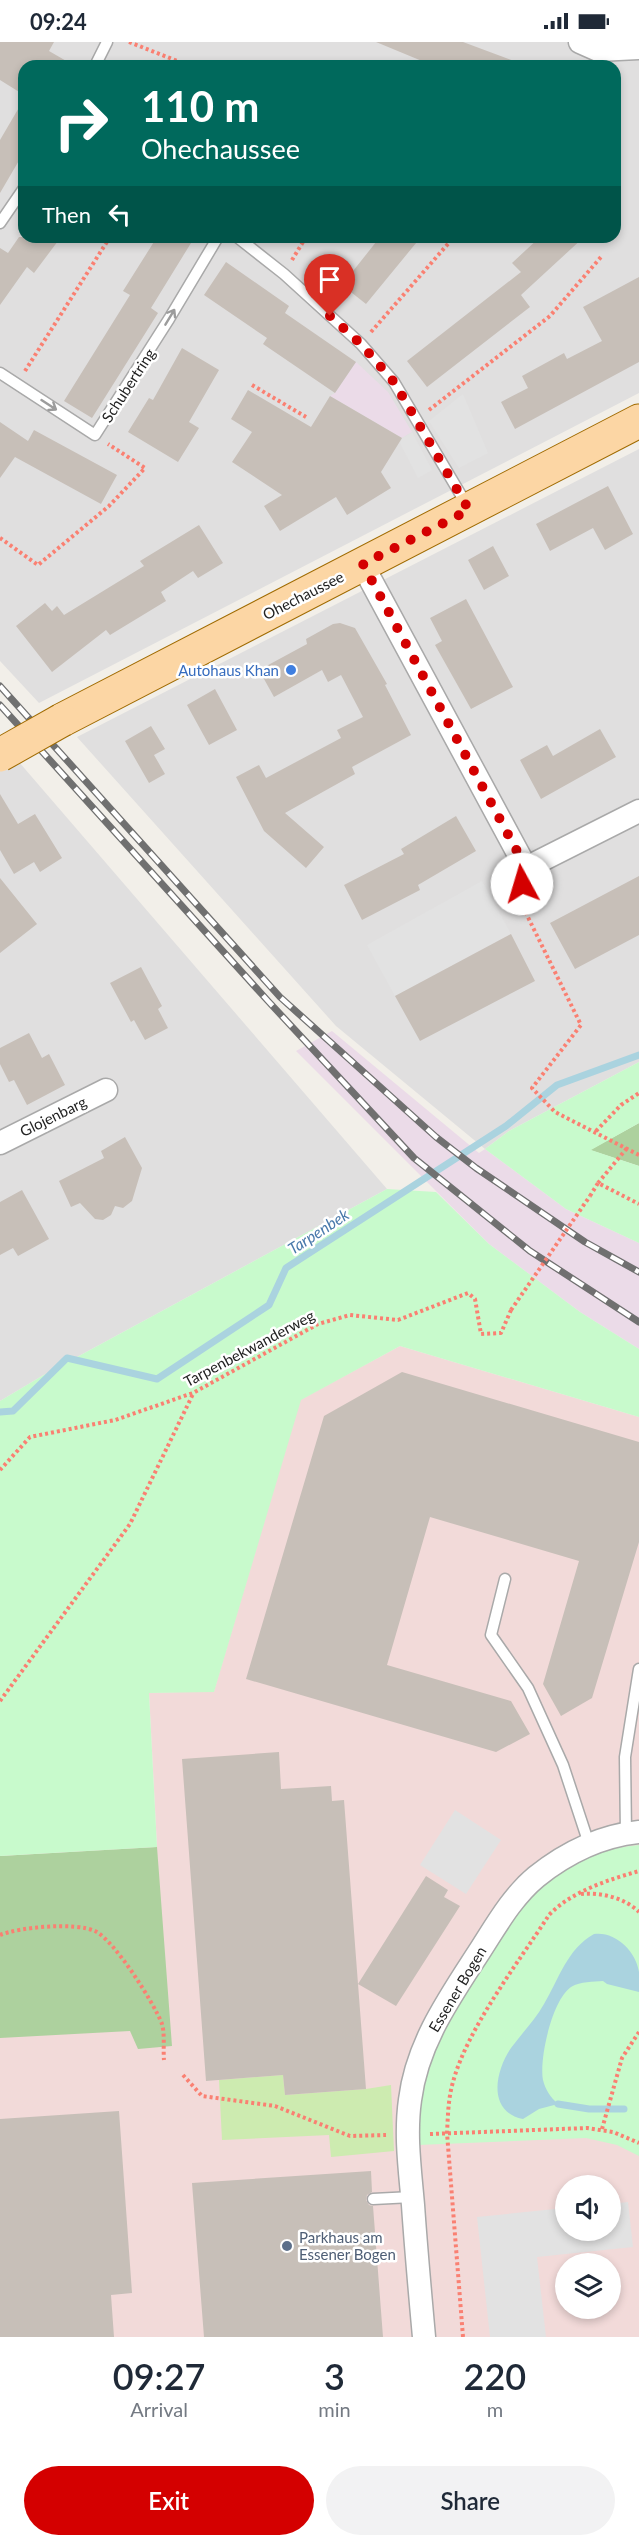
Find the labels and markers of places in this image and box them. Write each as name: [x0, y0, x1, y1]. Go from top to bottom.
pin: [304, 254, 355, 316]
place label: Autohaus Khan: [178, 661, 279, 679]
marker: Autohaus Khan: [284, 663, 298, 677]
place label: Parkhaus am Essener Bogen: [299, 2228, 396, 2263]
marker: Parkhaus am Essener Bogen: [280, 2239, 294, 2253]

